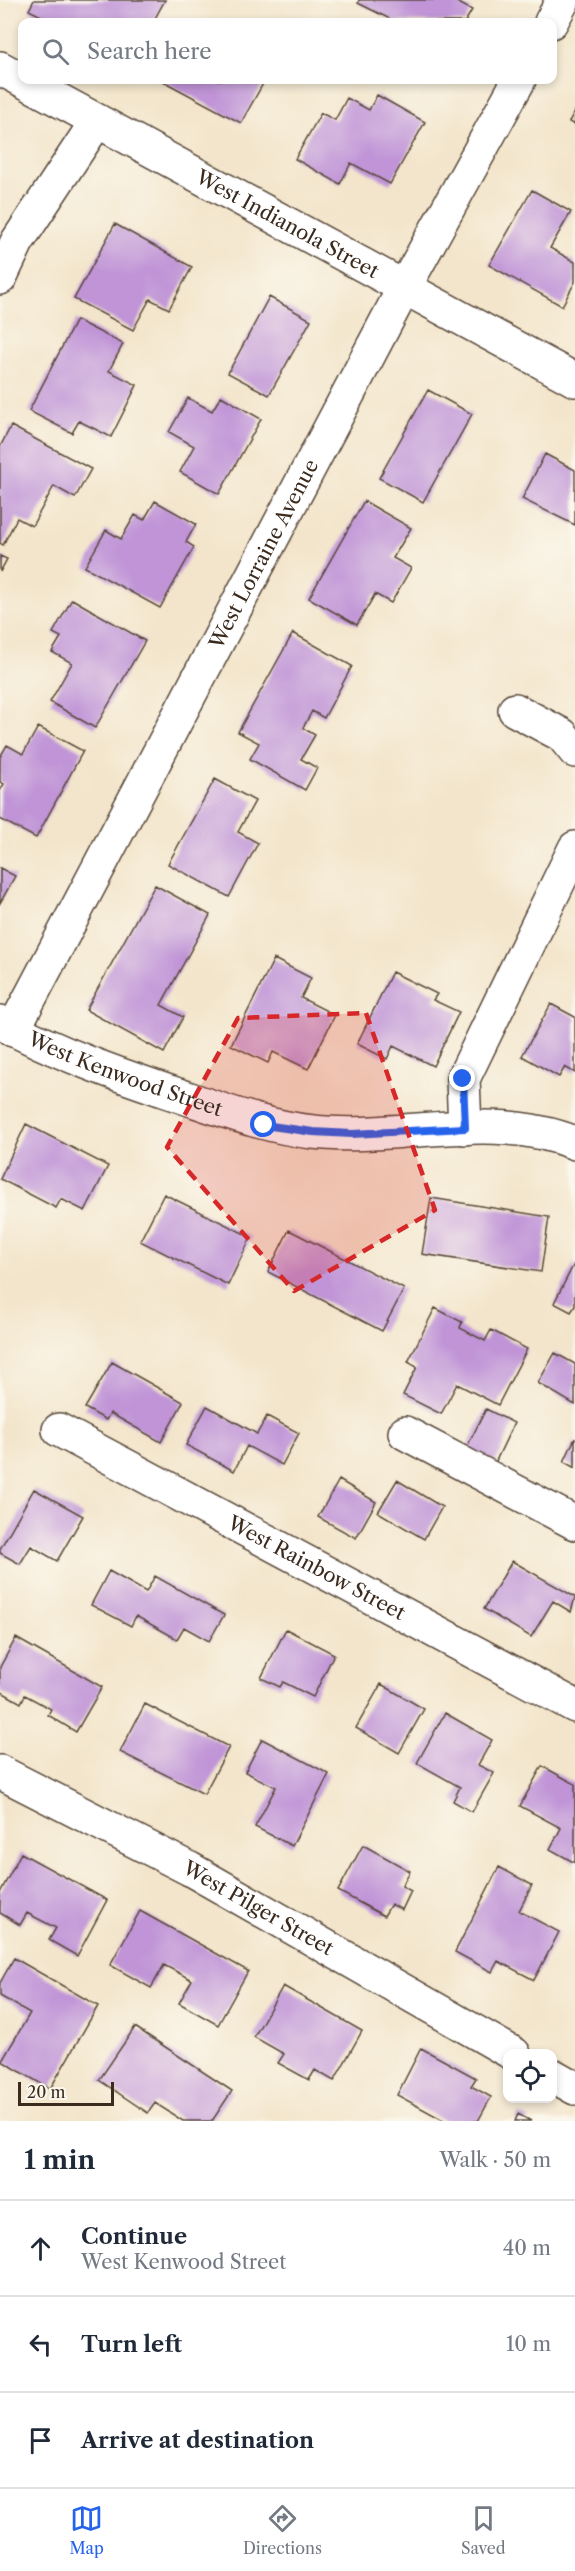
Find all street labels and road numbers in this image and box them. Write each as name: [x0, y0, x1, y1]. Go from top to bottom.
street label: West Indianola Street: [191, 164, 383, 283]
street label: West Lorraine Avenue: [204, 455, 324, 654]
street label: West Kenwood Street: [24, 1026, 225, 1121]
street label: West Rainbow Street: [223, 1510, 409, 1625]
street label: West Pilger Street: [178, 1855, 338, 1960]

